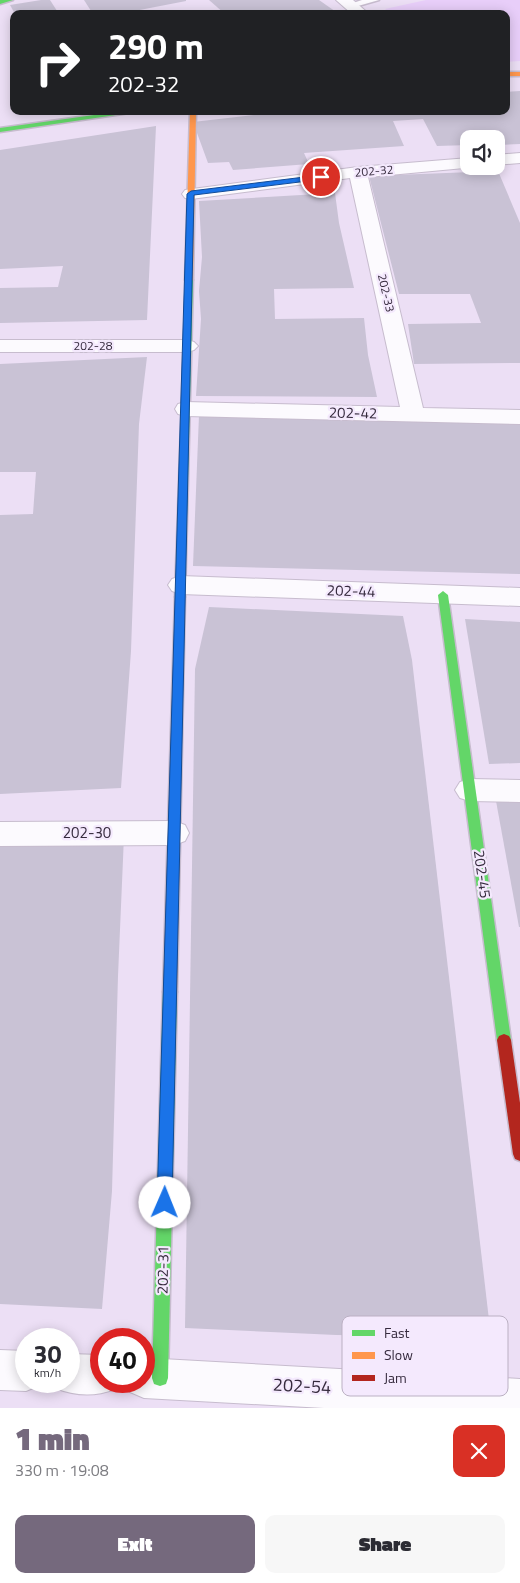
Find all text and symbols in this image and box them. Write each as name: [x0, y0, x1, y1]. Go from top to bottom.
text: 290 m: [108, 19, 204, 73]
icon: right: [25, 30, 90, 95]
text: 202-32: [108, 67, 179, 101]
map controls: [460, 130, 505, 175]
button: sound: [460, 130, 505, 175]
pin: [300, 156, 342, 198]
street label: 202-32: [354, 159, 394, 182]
icon: arrive: [307, 163, 335, 191]
street label: 202-33: [373, 272, 400, 314]
street label: 202-28: [74, 336, 113, 355]
street label: 202-42: [329, 401, 377, 424]
street label: 202-44: [326, 578, 376, 603]
street label: 202-30: [63, 821, 111, 844]
street label: 202-45: [468, 848, 497, 900]
position arrow: [138, 1176, 190, 1228]
street label: 202-31: [151, 1246, 174, 1294]
legend: [342, 1316, 508, 1396]
text: Fast: [384, 1322, 409, 1343]
speed limit sign: 40: [90, 1328, 155, 1393]
text: 30: [33, 1335, 62, 1373]
text: Slow: [384, 1344, 413, 1365]
text: km/h: [34, 1363, 61, 1382]
text: Jam: [384, 1367, 407, 1388]
street label: 202-54: [272, 1370, 332, 1401]
text: 1 min: [15, 1416, 90, 1462]
button: close: [453, 1425, 505, 1477]
text: 330 m · 19:08: [15, 1458, 109, 1482]
button: Exit: [15, 1515, 255, 1573]
button: Share: [265, 1515, 505, 1573]

